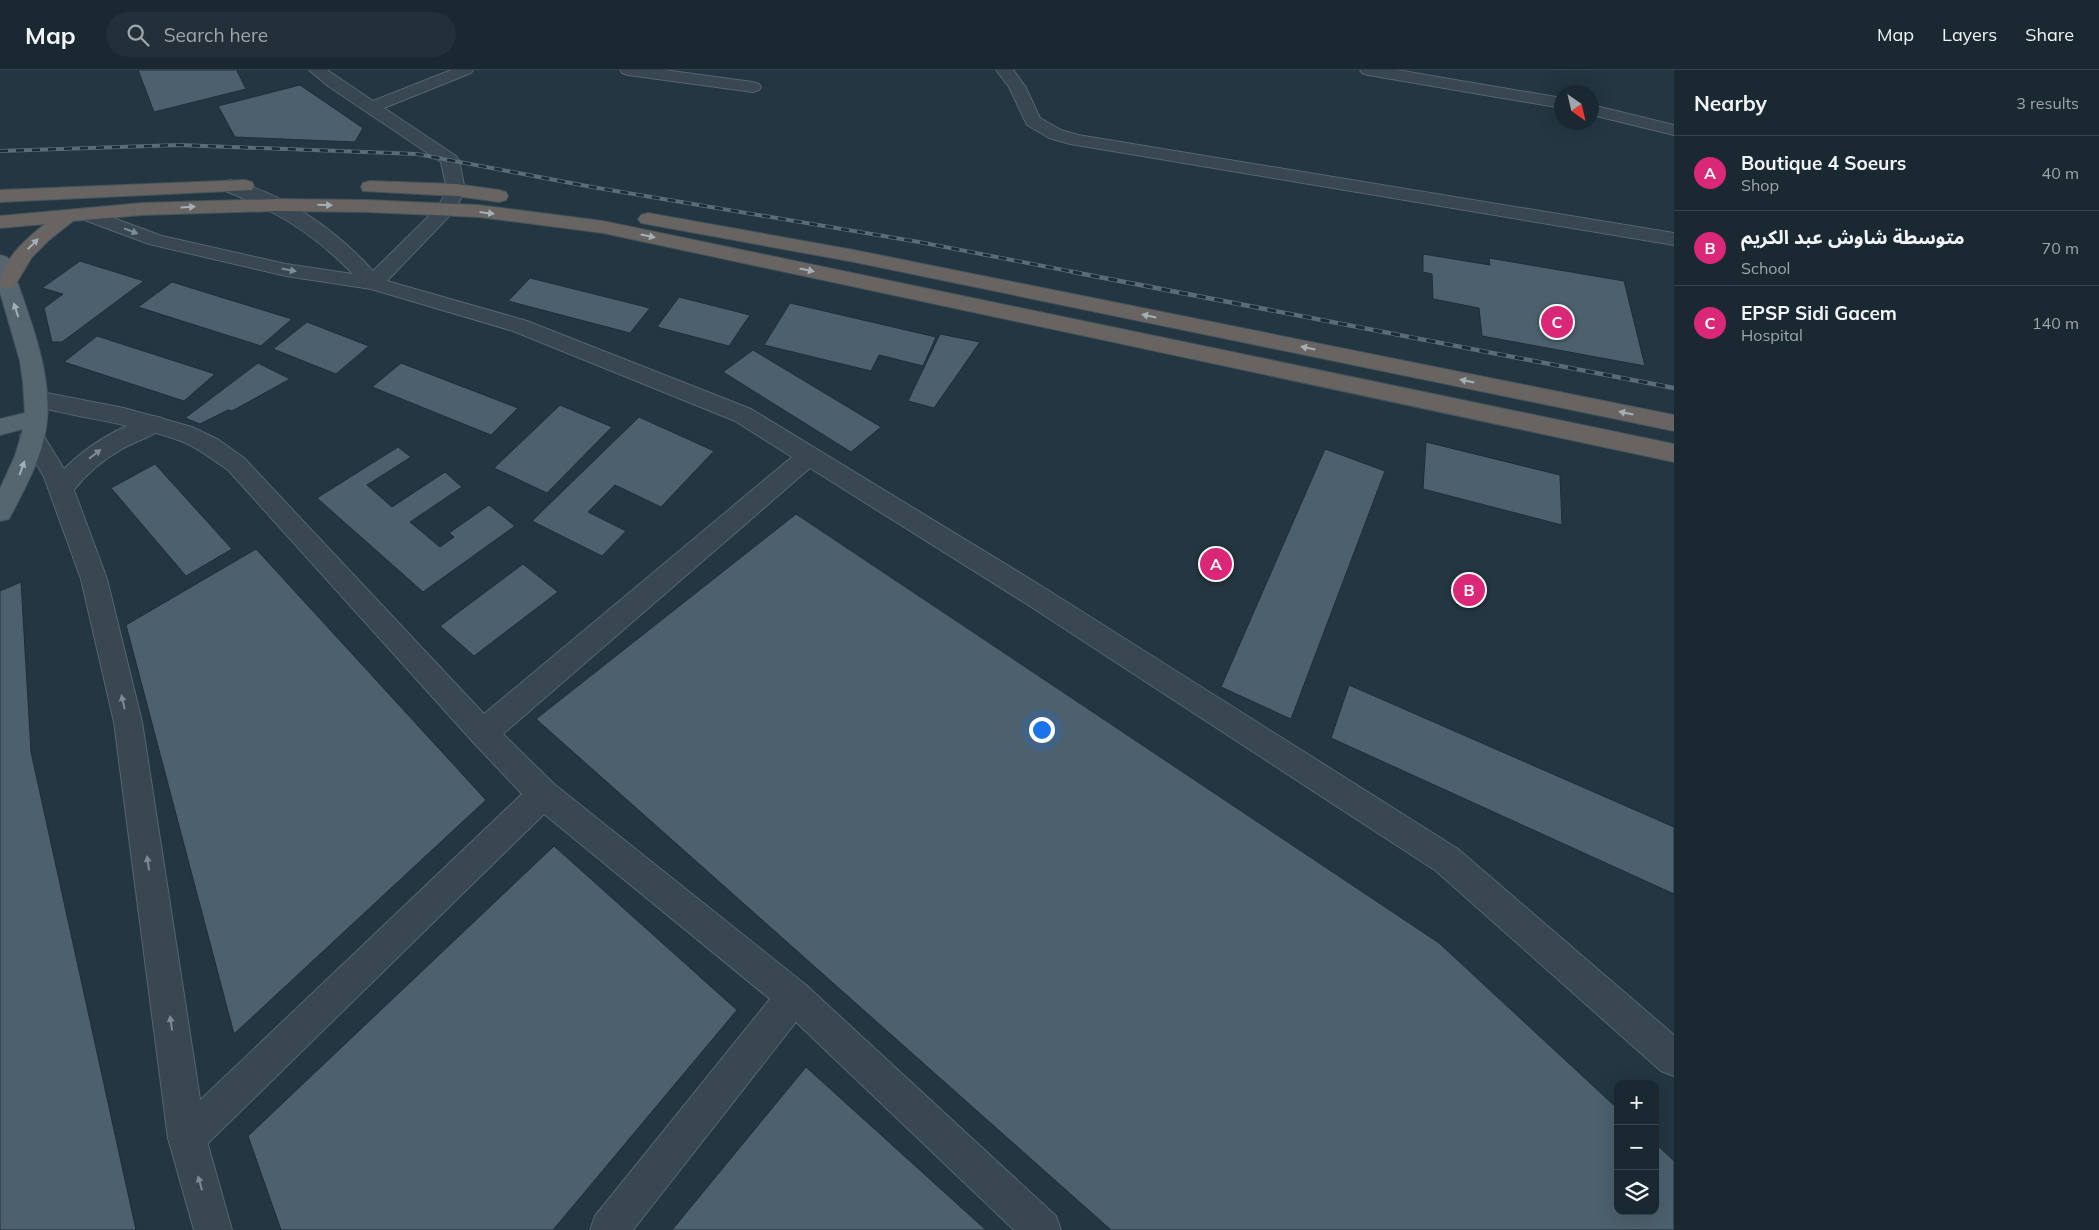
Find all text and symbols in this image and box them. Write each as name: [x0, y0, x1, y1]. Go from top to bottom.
search box: [106, 12, 456, 57]
text: Map: [25, 20, 76, 50]
icon: search: [124, 21, 152, 49]
text: Search here: [164, 23, 268, 47]
text: Map: [1877, 23, 1914, 46]
text: Layers: [1942, 23, 1997, 46]
text: Share: [2025, 23, 2074, 46]
north arrow: [1554, 85, 1599, 130]
text: Nearby: [1694, 90, 1767, 116]
text: 3 results: [2016, 93, 2079, 113]
text: Boutique 4 Soeurs: [1741, 151, 1906, 175]
text: A: [1704, 163, 1716, 183]
text: 40 m: [2042, 163, 2079, 183]
text: Shop: [1741, 175, 1779, 195]
one-way arrow: [317, 202, 333, 210]
one-way arrow: [180, 203, 196, 211]
one-way arrow: [479, 209, 495, 217]
text: متوسطة شاوش عبد الكريم: [1741, 225, 1965, 249]
one-way arrow: [124, 228, 139, 235]
one-way arrow: [640, 233, 656, 241]
one-way arrow: [27, 238, 39, 250]
text: B: [1704, 238, 1716, 258]
text: 70 m: [2042, 238, 2079, 258]
text: School: [1741, 258, 1790, 278]
one-way arrow: [281, 266, 296, 274]
one-way arrow: [799, 266, 815, 274]
text: EPSP Sidi Gacem: [1741, 301, 1897, 325]
one-way arrow: [12, 302, 20, 317]
pin: C: [1541, 303, 1573, 341]
one-way arrow: [1140, 311, 1156, 319]
text: C: [1705, 313, 1715, 333]
text: 140 m: [2032, 313, 2079, 333]
text: Hospital: [1741, 325, 1803, 345]
one-way arrow: [1300, 344, 1315, 352]
one-way arrow: [1459, 377, 1475, 385]
one-way arrow: [1618, 409, 1634, 417]
one-way arrow: [88, 449, 102, 459]
one-way arrow: [18, 460, 26, 475]
pin: A: [1200, 545, 1232, 583]
pin: B: [1453, 571, 1485, 609]
one-way arrow: [119, 695, 127, 710]
your location: [1029, 717, 1055, 743]
one-way arrow: [144, 854, 152, 870]
one-way arrow: [167, 1015, 175, 1031]
map controls: [1614, 1080, 1659, 1215]
button: +: [1614, 1080, 1659, 1125]
button: −: [1614, 1125, 1659, 1170]
button: layers: [1614, 1170, 1659, 1215]
one-way arrow: [195, 1175, 203, 1190]

